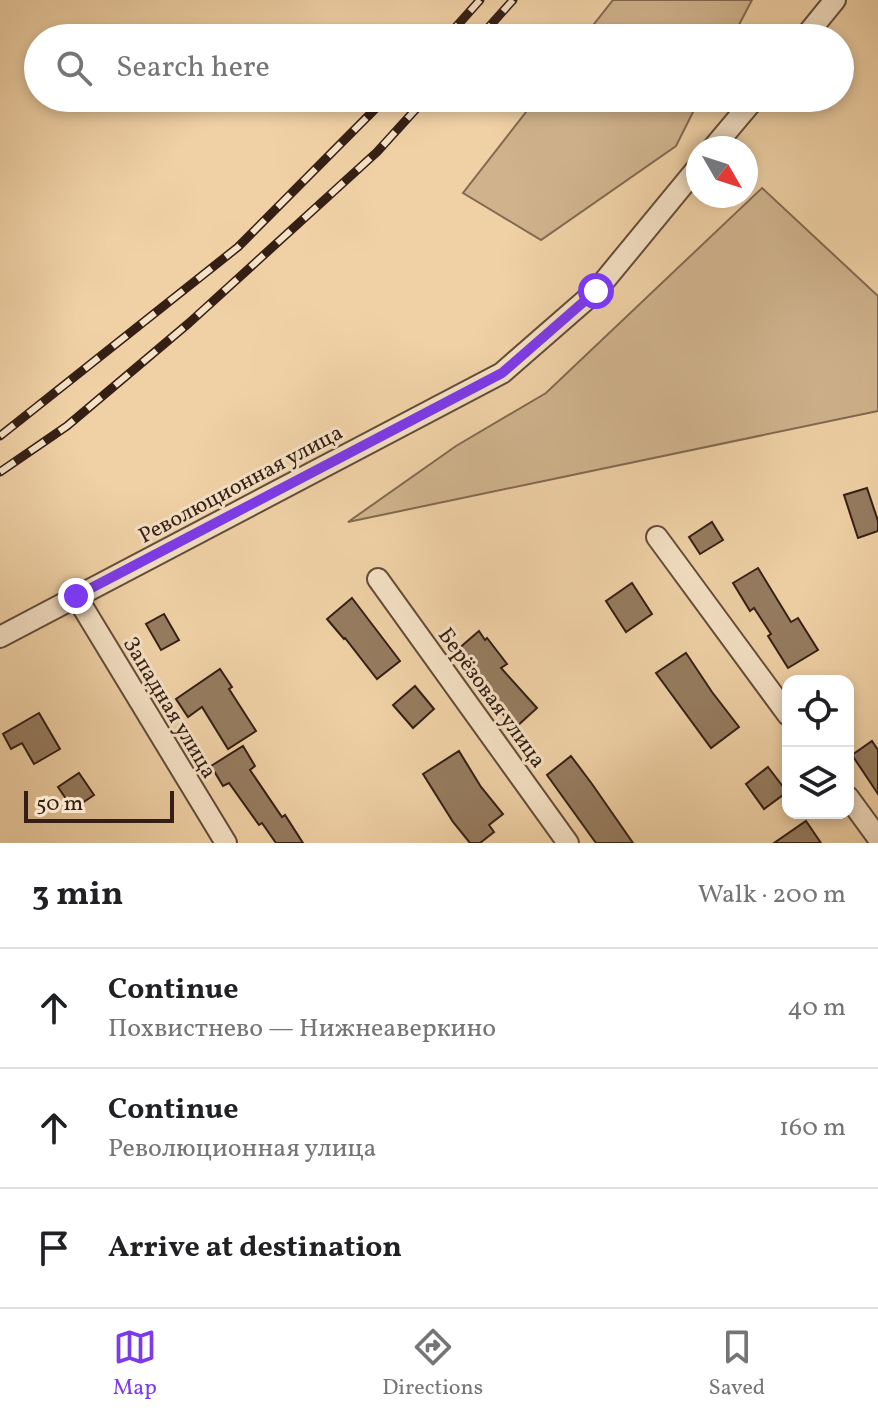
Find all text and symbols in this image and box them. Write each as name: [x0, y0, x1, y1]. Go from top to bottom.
search box: [24, 24, 854, 112]
icon: search: [52, 46, 96, 90]
text: Search here: [116, 47, 270, 89]
north arrow: [686, 136, 758, 208]
route start: [578, 273, 614, 309]
street label: Революционная улица: [134, 418, 349, 552]
route end: [58, 578, 94, 614]
street label: Берёзовая улица: [429, 622, 553, 775]
street label: Западная улица: [114, 632, 224, 785]
map controls: [782, 675, 854, 819]
button: locate: [782, 675, 854, 747]
button: layers: [782, 747, 854, 819]
scale bar: [24, 787, 174, 823]
text: 50 m: [36, 789, 83, 820]
text: 3 min: [32, 872, 123, 919]
text: Walk · 200 m: [698, 877, 846, 913]
text: Continue: [108, 969, 239, 1011]
icon: ahead: [32, 986, 76, 1030]
text: 40 m: [787, 990, 846, 1026]
text: Похвистнево — Нижнеаверкино: [108, 1011, 496, 1047]
text: Continue: [108, 1089, 239, 1131]
icon: ahead: [32, 1106, 76, 1150]
text: 160 m: [779, 1110, 846, 1146]
text: Революционная улица: [108, 1131, 377, 1167]
icon: arrive: [32, 1226, 76, 1270]
text: Arrive at destination: [108, 1227, 402, 1269]
tab: Map: [113, 1325, 157, 1404]
tab: Directions: [382, 1325, 483, 1404]
tab: Saved: [709, 1325, 765, 1404]

